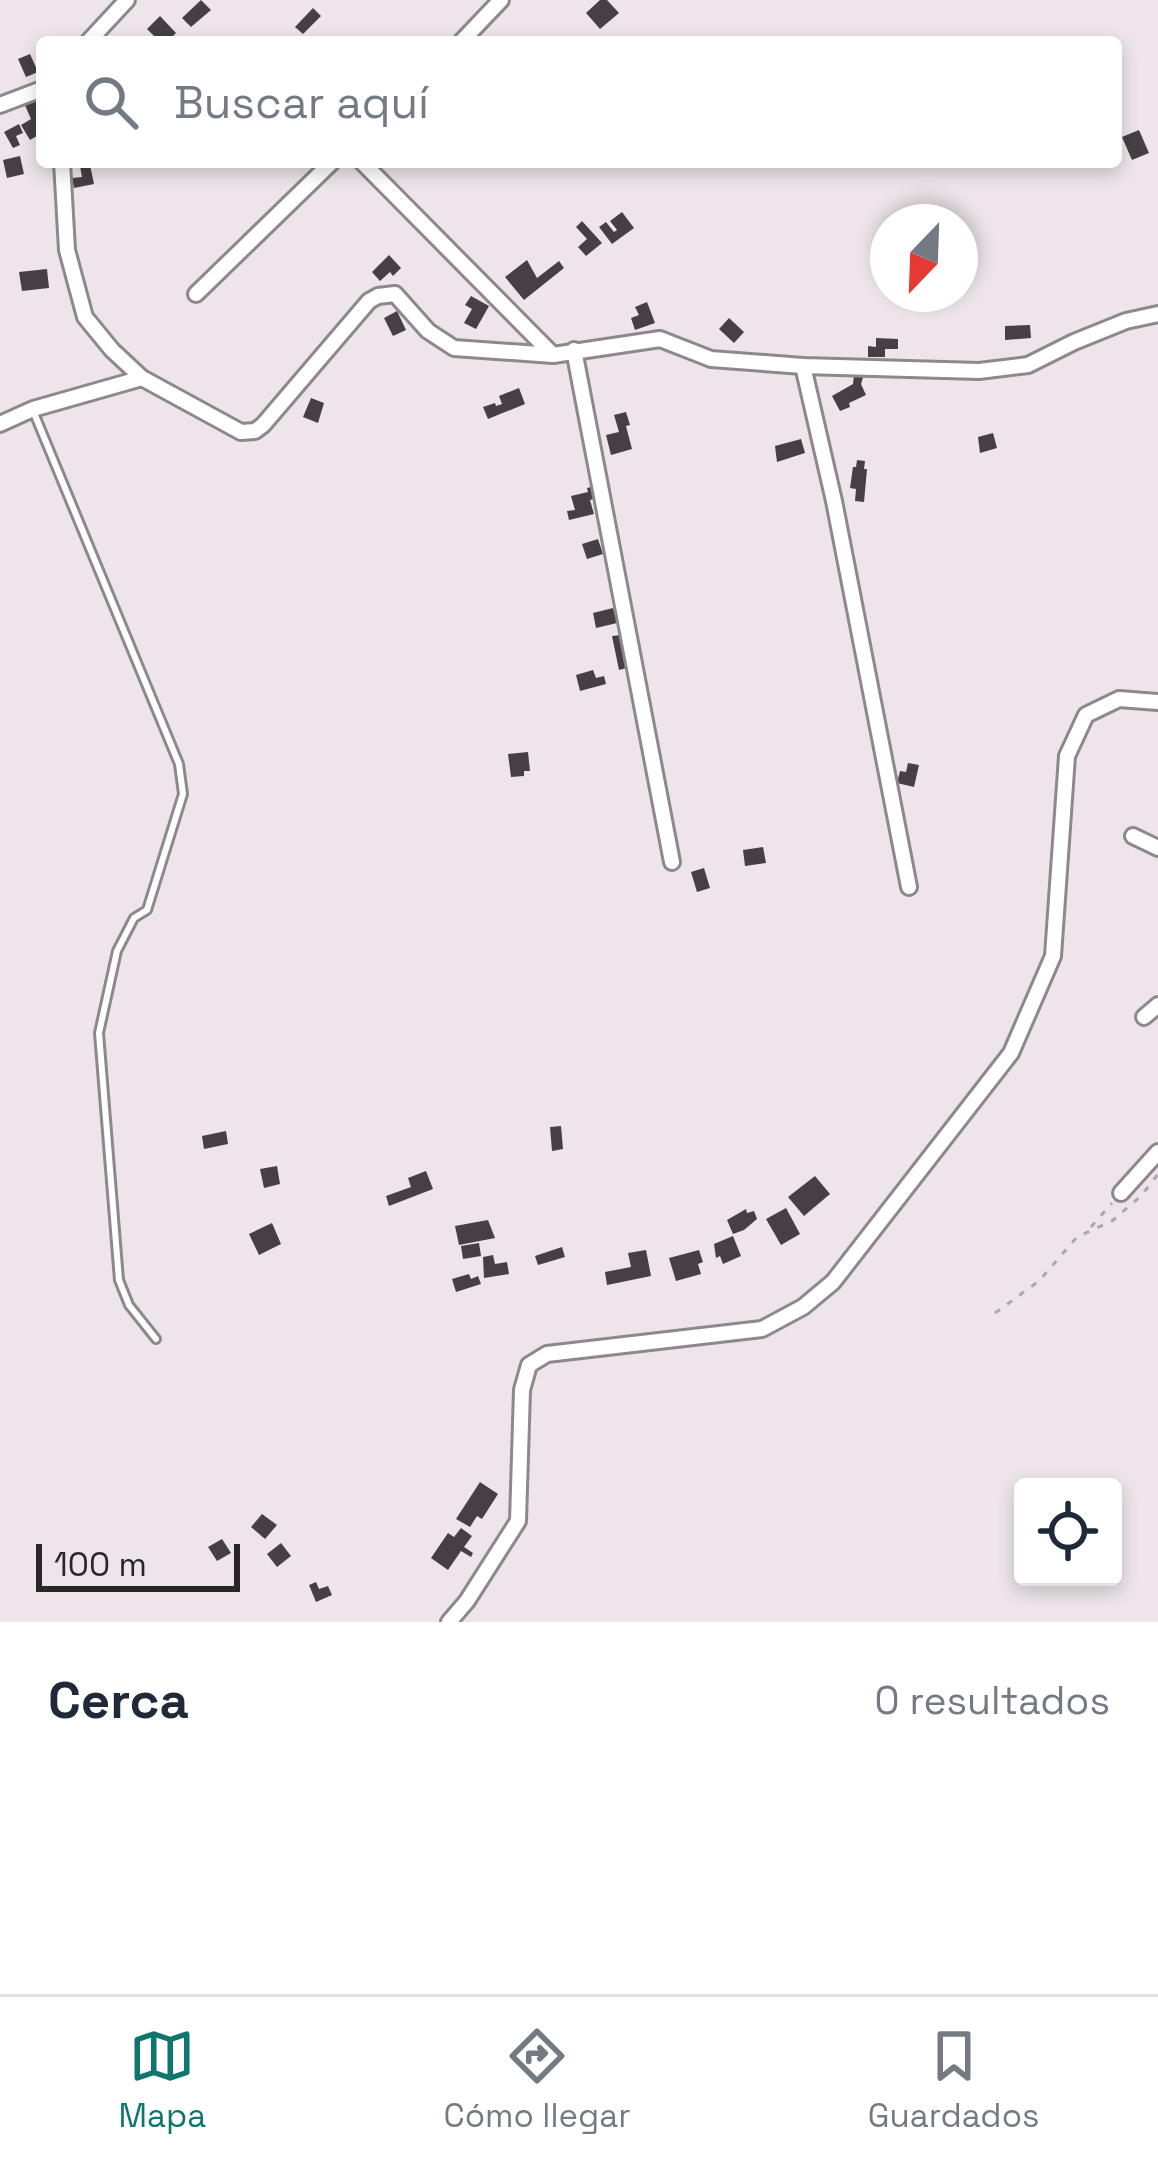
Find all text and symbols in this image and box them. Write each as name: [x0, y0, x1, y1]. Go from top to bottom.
search box: [36, 36, 1122, 168]
icon: search: [78, 69, 144, 135]
text: Buscar aquí: [174, 74, 429, 131]
north arrow: [870, 204, 978, 312]
map controls: [1014, 1478, 1122, 1586]
button: locate: [1014, 1478, 1122, 1586]
scale bar: [36, 1538, 240, 1591]
text: 100 m: [54, 1544, 147, 1586]
text: Cerca: [48, 1668, 189, 1733]
text: 0 resultados: [874, 1676, 1110, 1725]
tab: Mapa: [119, 2023, 206, 2137]
tab: Cómo llegar: [443, 2023, 631, 2137]
tab: Guardados: [868, 2023, 1039, 2137]

